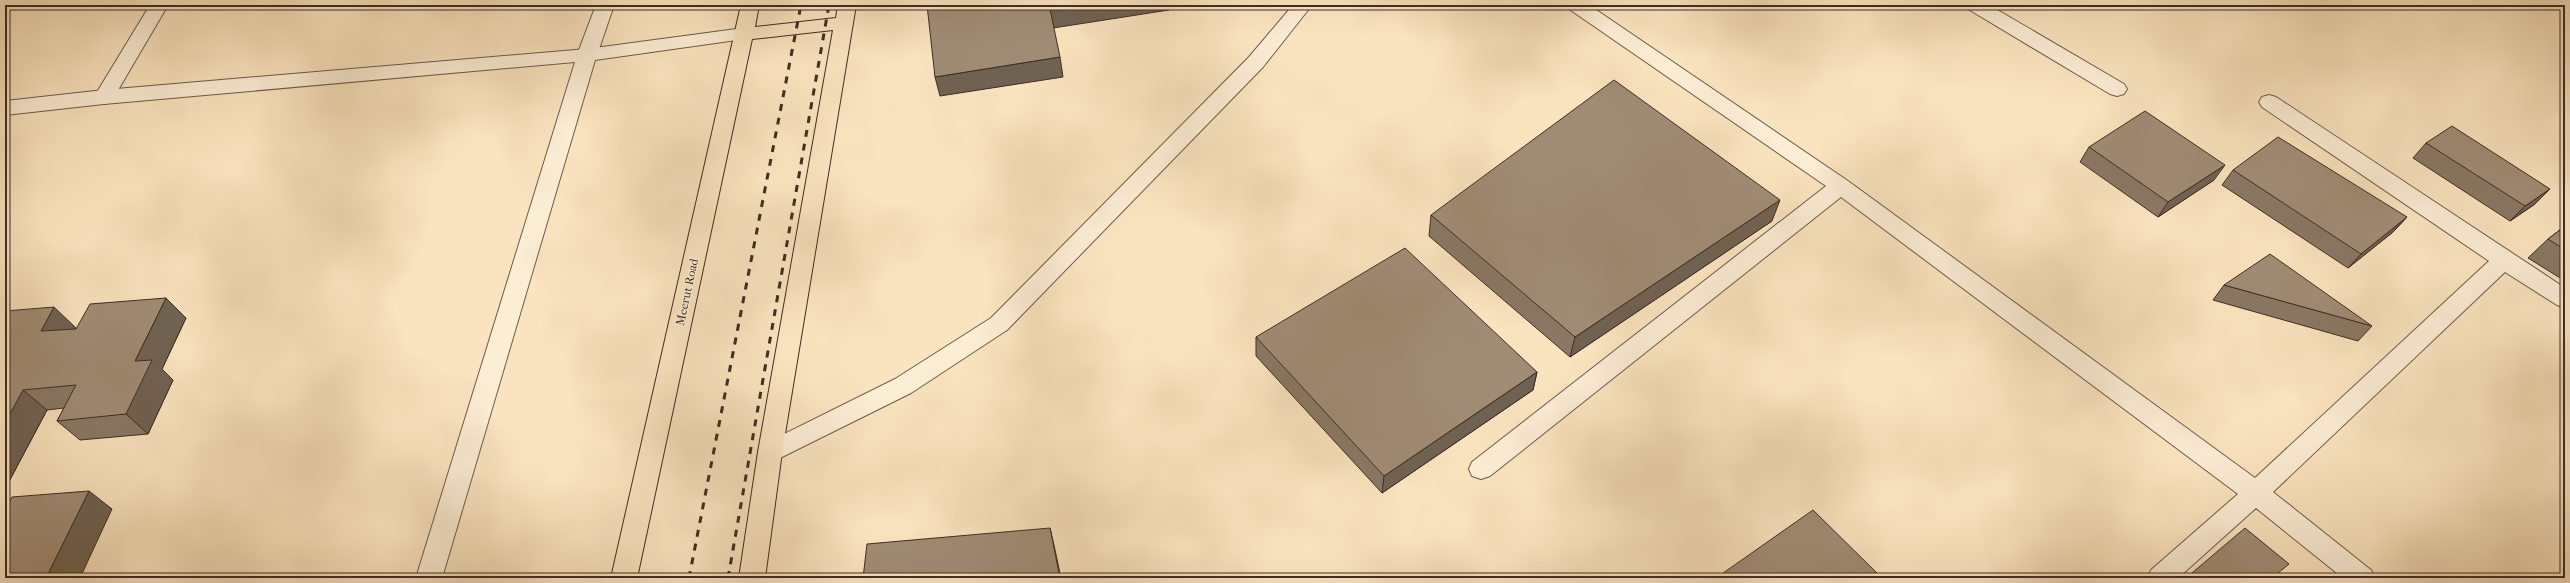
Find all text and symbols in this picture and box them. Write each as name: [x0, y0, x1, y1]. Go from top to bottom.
street label: Meerut Road: [673, 257, 701, 327]

